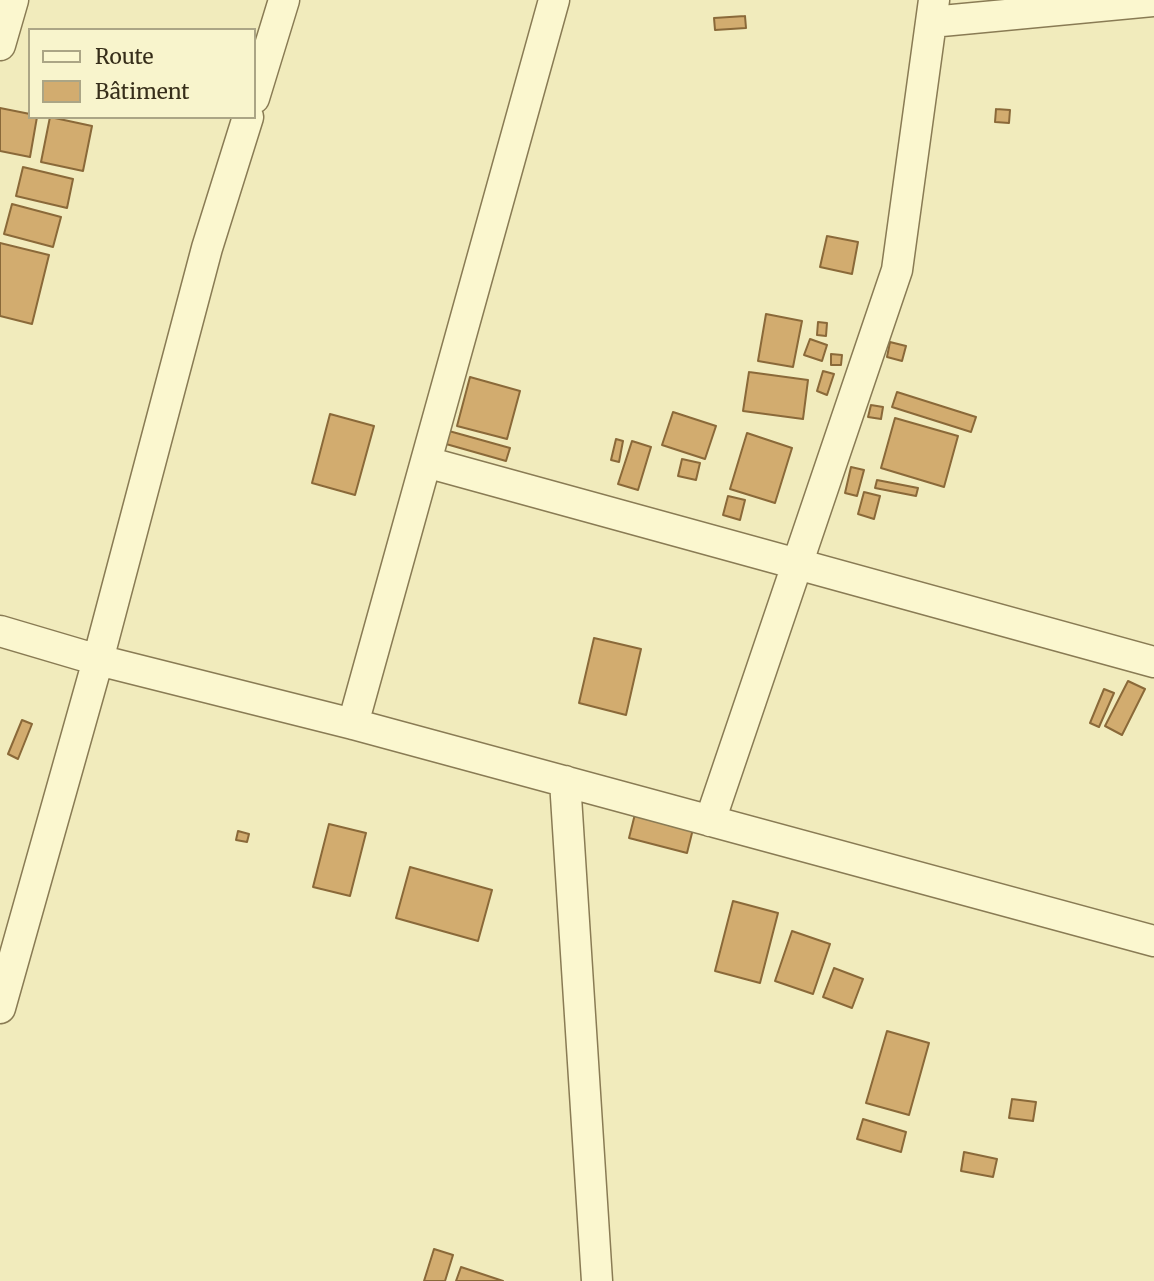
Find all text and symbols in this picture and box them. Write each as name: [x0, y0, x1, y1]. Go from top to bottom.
legend: [28, 28, 256, 119]
text: Route: [95, 43, 153, 70]
text: Bâtiment: [95, 78, 189, 105]

